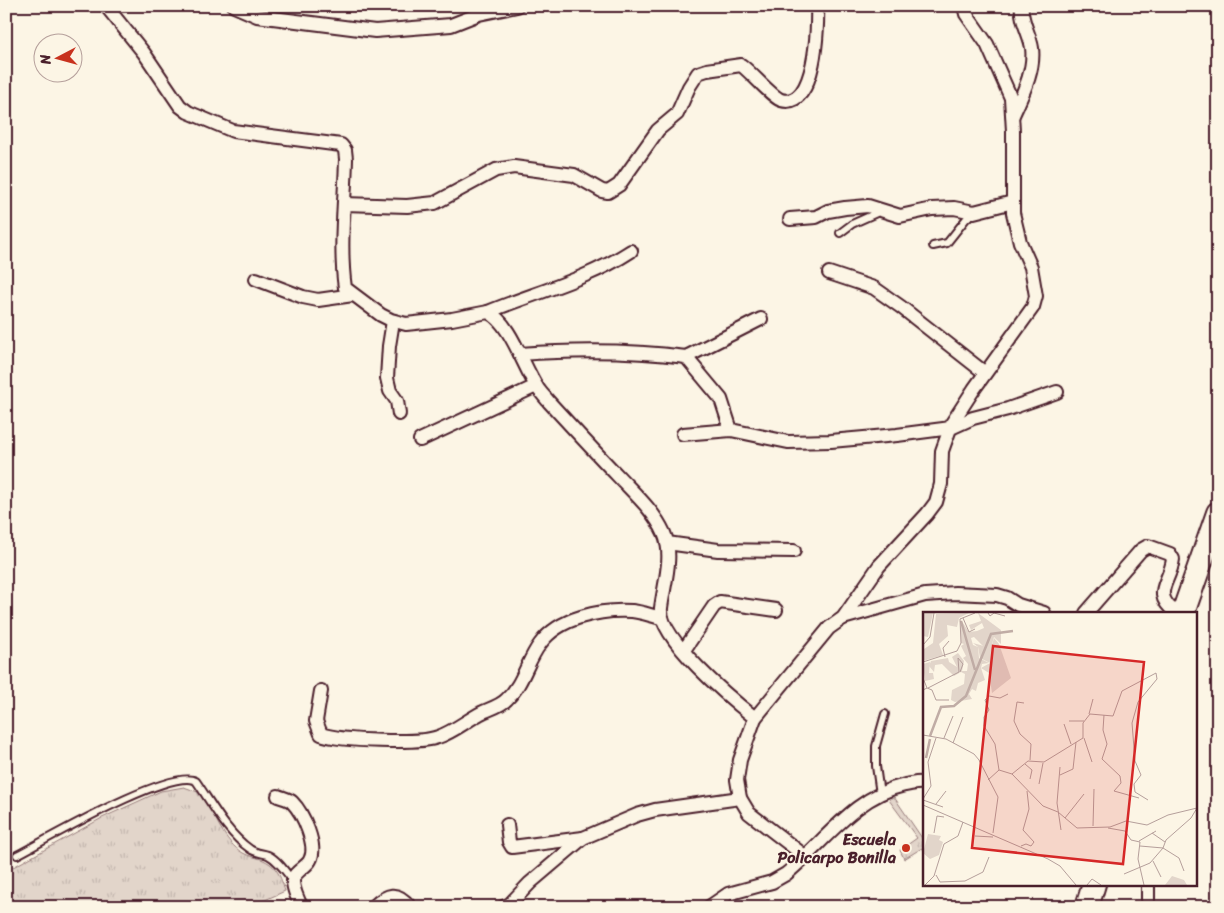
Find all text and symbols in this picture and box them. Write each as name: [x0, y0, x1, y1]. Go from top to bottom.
north arrow: [32, 32, 82, 82]
text: N: [33, 53, 59, 66]
inset map: [923, 612, 1196, 886]
place label: Escuela Policarpo Bonilla: [777, 825, 897, 872]
marker: Escuela Policarpo Bonilla: [900, 842, 912, 854]

